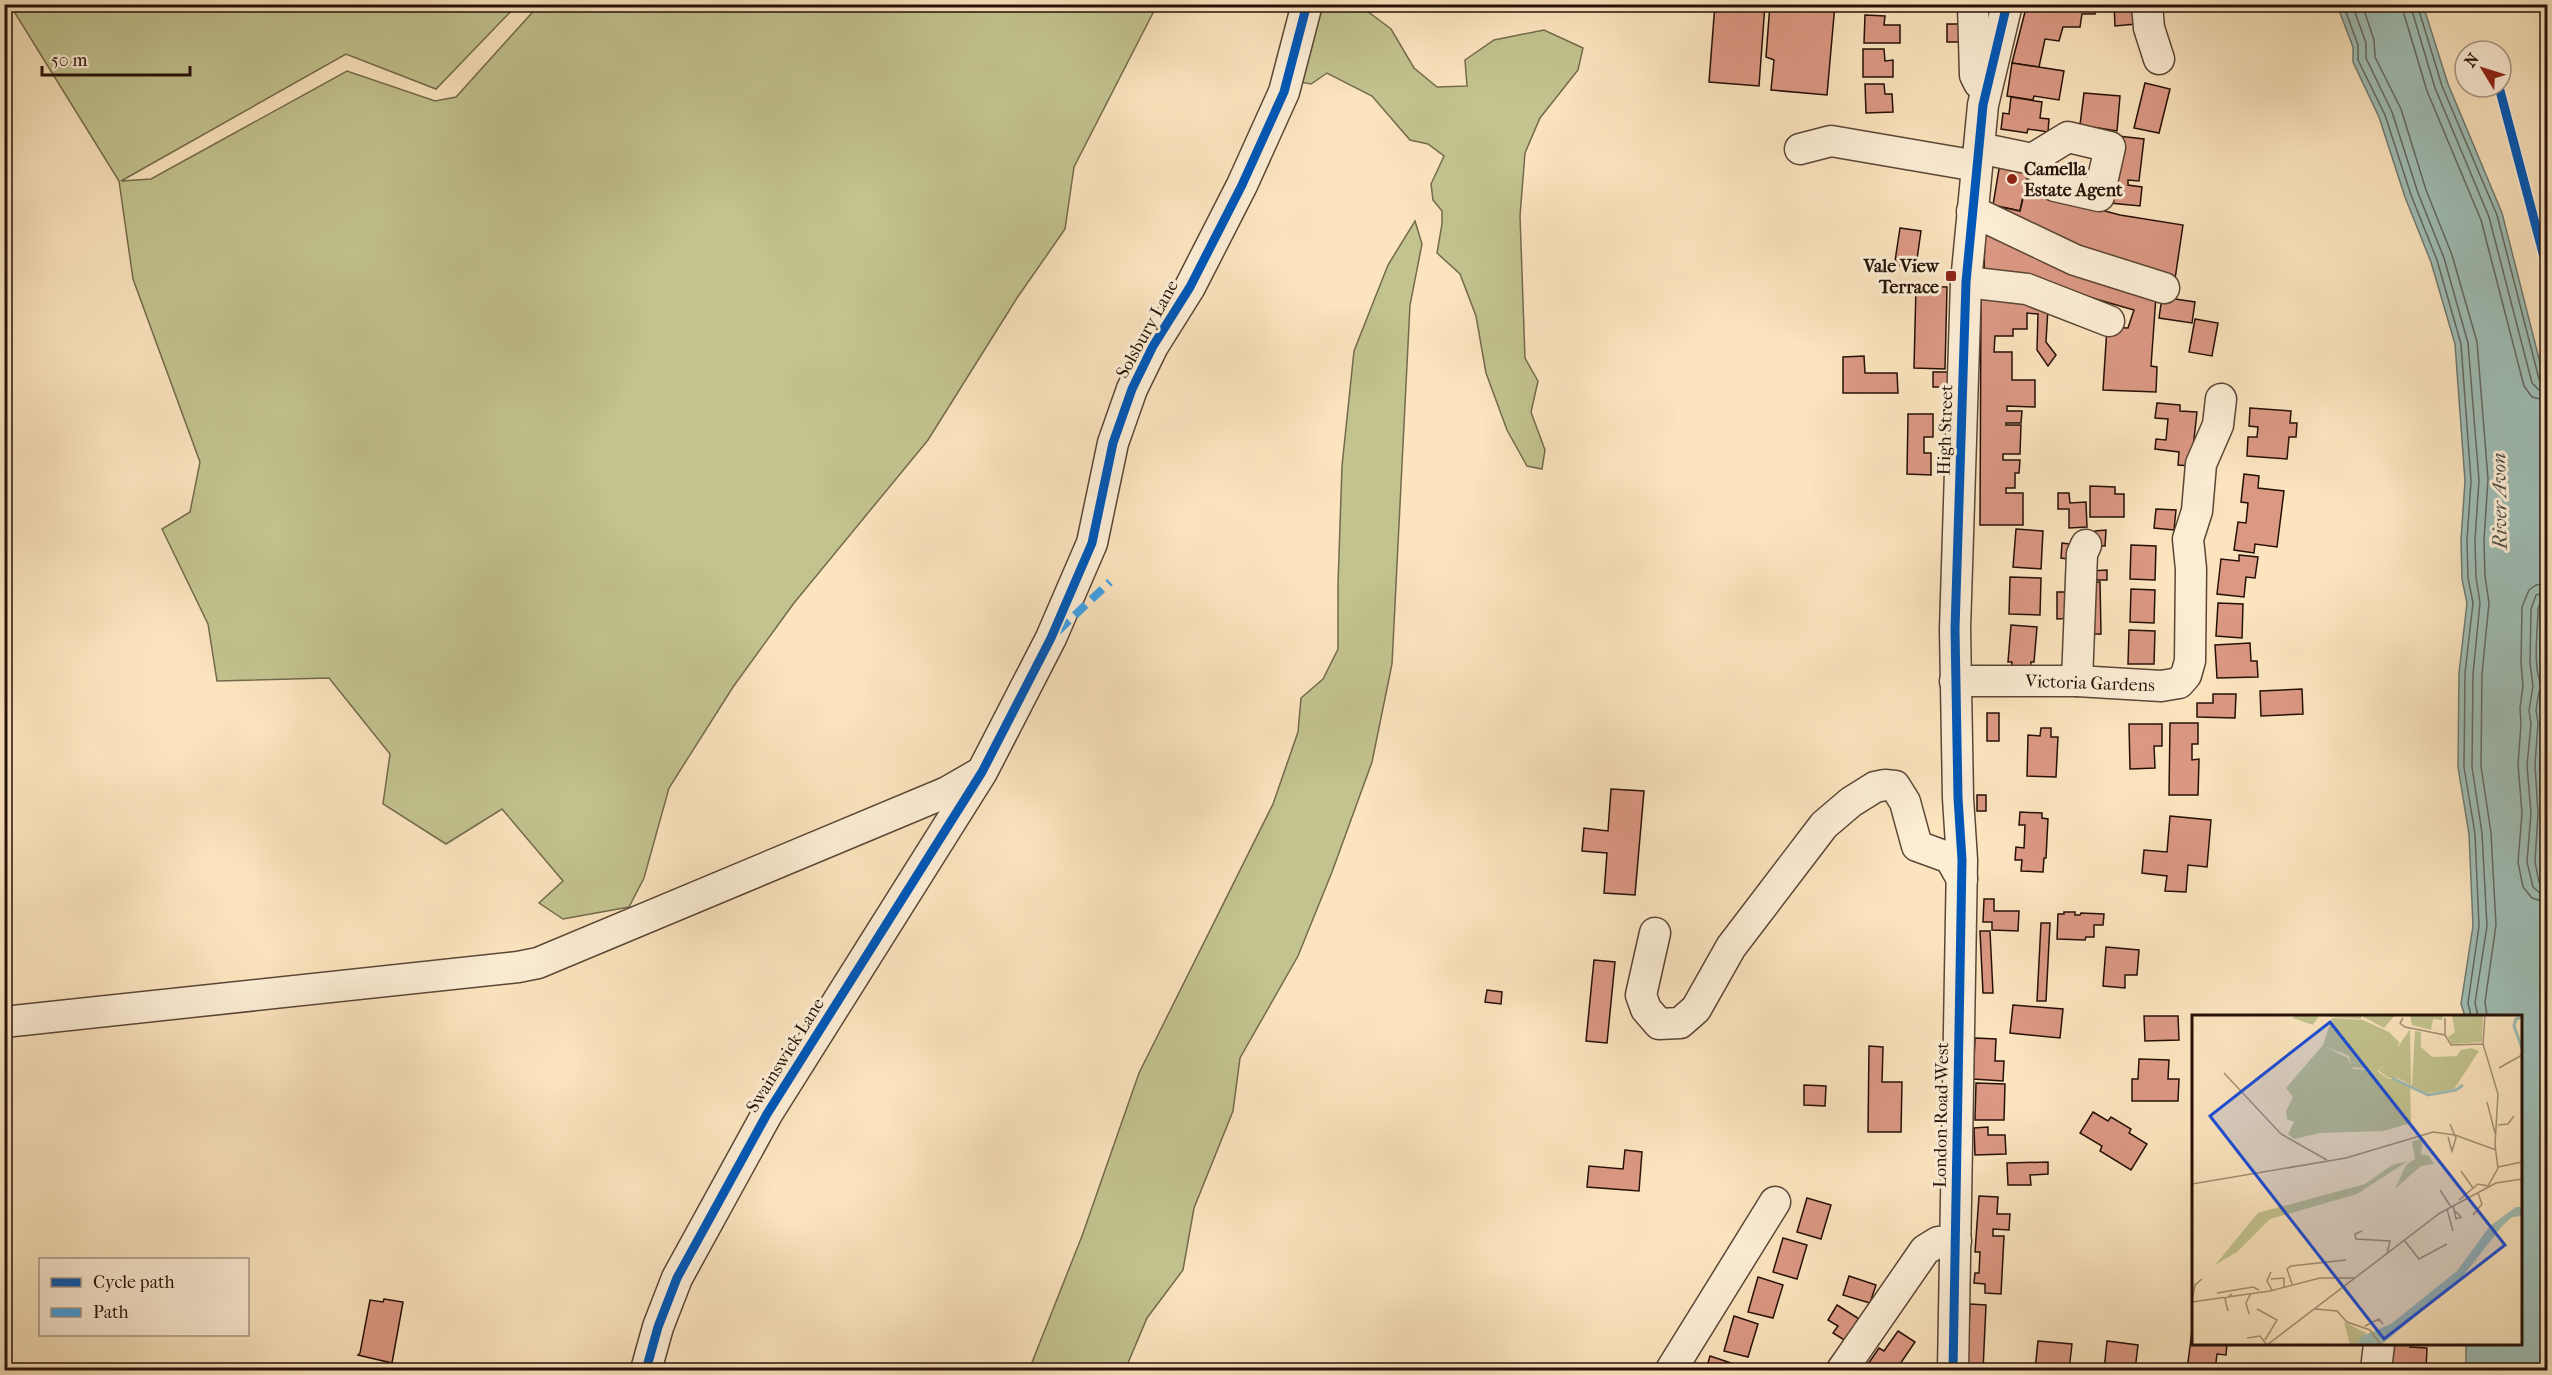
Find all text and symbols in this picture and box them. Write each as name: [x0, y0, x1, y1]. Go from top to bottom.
scale bar: [42, 39, 190, 77]
north arrow: [2453, 39, 2513, 99]
text: N: [2460, 49, 2483, 71]
text: 50 m: [51, 50, 88, 71]
place label: Camella Estate Agent: [2024, 159, 2123, 201]
marker: Camella Estate Agent: [2005, 172, 2019, 186]
place label: Vale View Terrace: [1862, 256, 1941, 298]
marker: Vale View Terrace: [1944, 269, 1958, 283]
street label: Solsbury Lane: [1112, 276, 1183, 382]
street label: High Street: [1933, 384, 1958, 476]
water label: River Avon: [2487, 453, 2512, 551]
street label: Victoria Gardens: [2024, 671, 2156, 696]
street label: Swainswick Lane: [742, 994, 829, 1116]
inset map: [2192, 1015, 2522, 1345]
street label: London Road West: [1930, 1041, 1953, 1188]
legend: [39, 1258, 249, 1336]
text: Cycle path: [93, 1272, 174, 1293]
text: Path: [93, 1302, 129, 1323]

